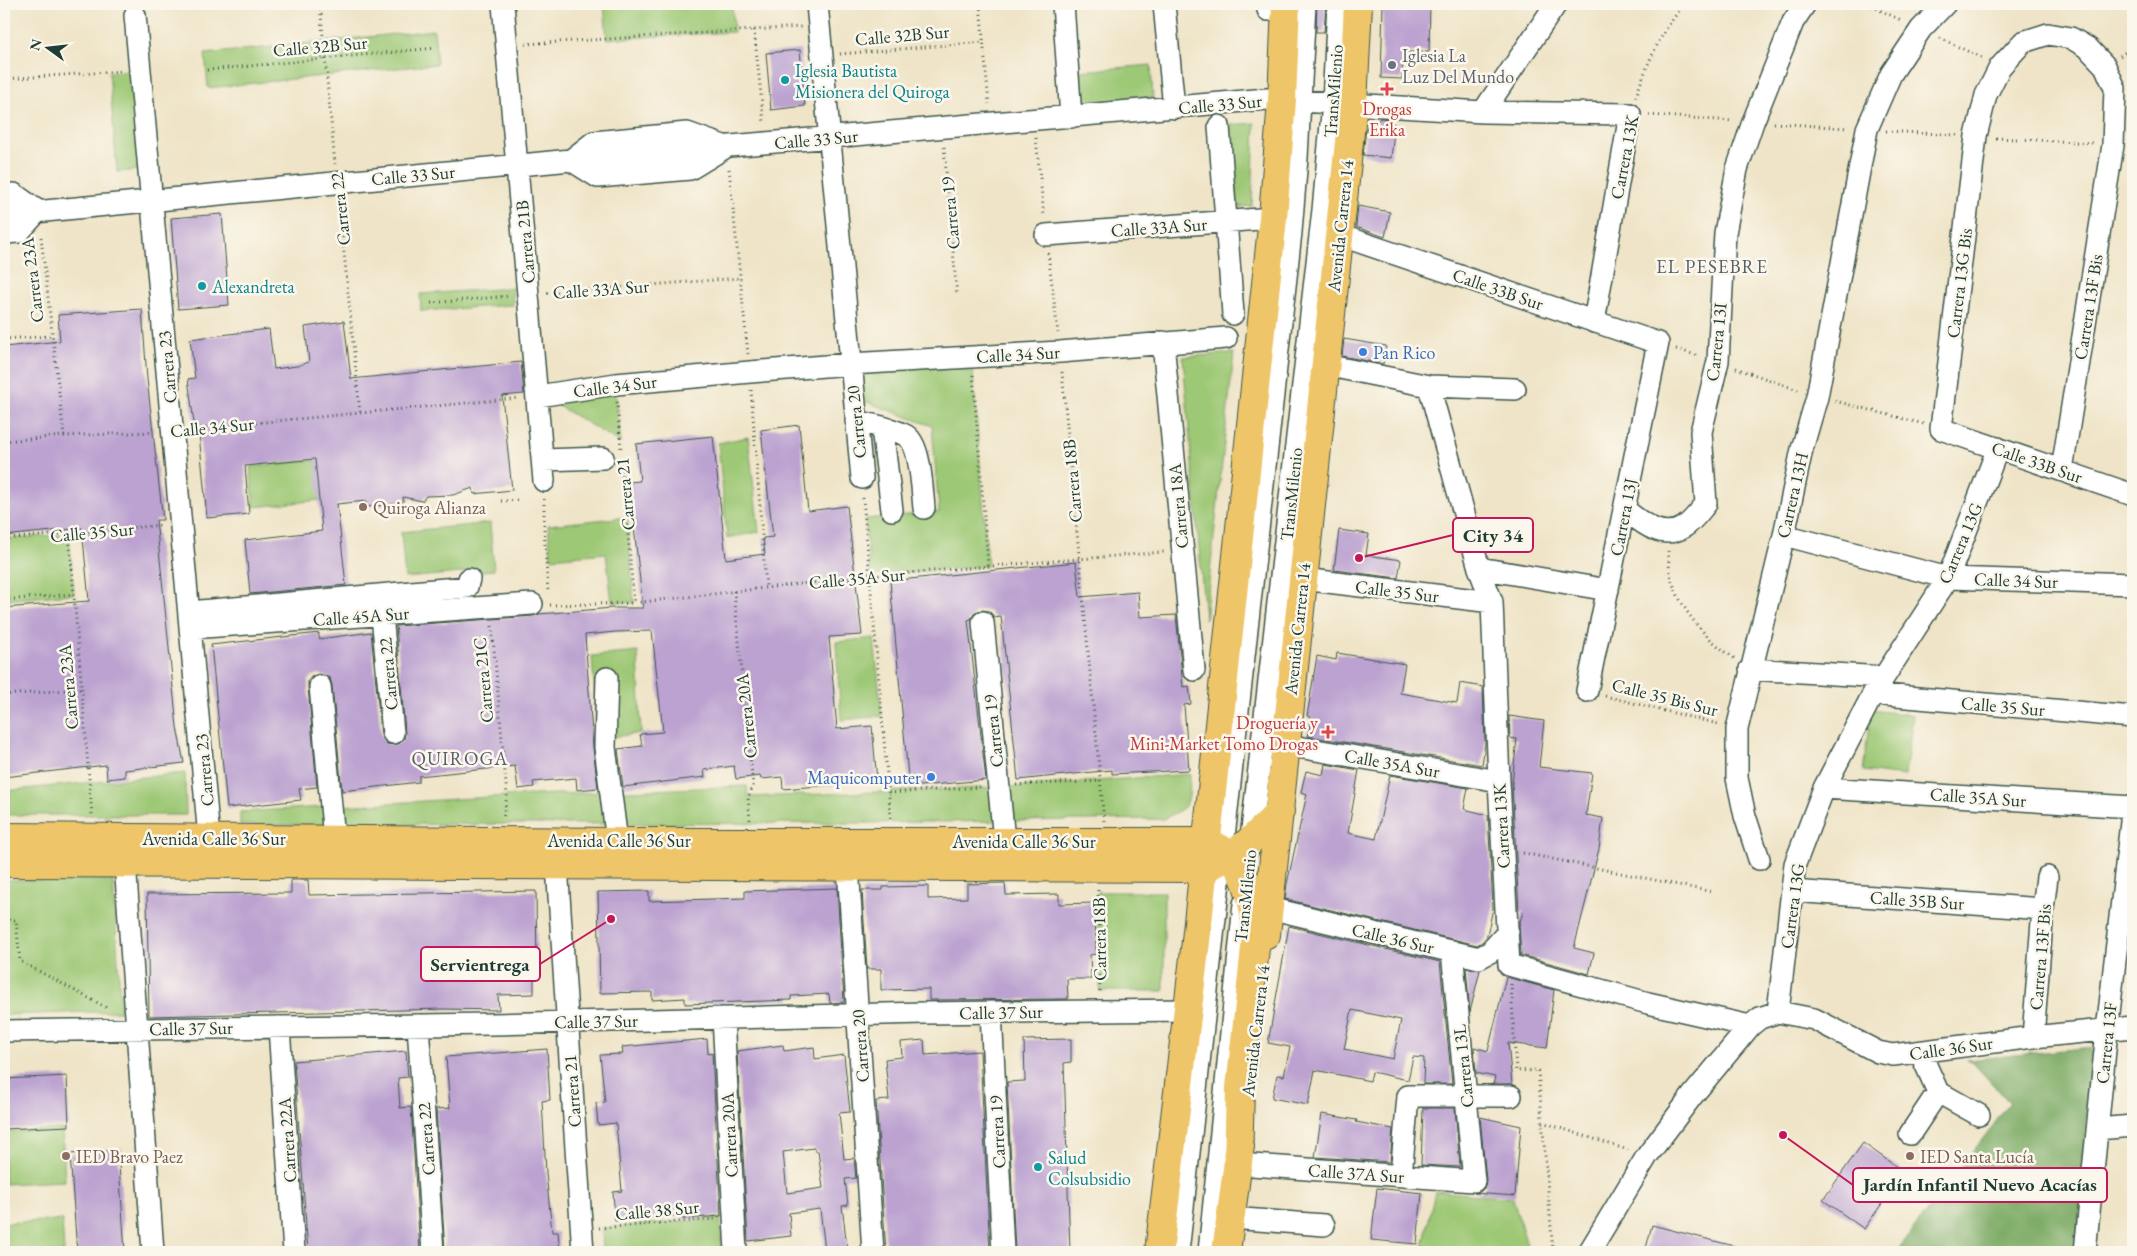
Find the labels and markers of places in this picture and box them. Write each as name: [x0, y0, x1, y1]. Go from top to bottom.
place label: Iglesia La Luz Del Mundo: [1402, 44, 1514, 88]
place label: Iglesia Bautista Misionera del Quiroga: [795, 59, 951, 103]
marker: Iglesia La Luz Del Mundo: [1386, 59, 1398, 71]
marker: Iglesia Bautista Misionera del Quiroga: [779, 74, 791, 86]
marker: Drogas Erika: [1381, 83, 1393, 95]
place label: Drogas Erika: [1362, 97, 1412, 141]
place label: Alexandreta: [211, 275, 295, 298]
marker: Alexandreta: [196, 280, 208, 292]
place label: Pan Rico: [1373, 341, 1436, 364]
marker: Pan Rico: [1357, 346, 1369, 358]
place label: Quiroga Alianza: [373, 496, 487, 519]
marker: Quiroga Alianza: [357, 501, 369, 513]
callout: City 34: [1453, 518, 1533, 552]
place label: Droguería y Mini-Market Tomo Drogas: [1130, 711, 1318, 755]
marker: Droguería y Mini-Market Tomo Drogas: [1322, 726, 1334, 738]
place label: Maquicomputer: [807, 766, 921, 789]
marker: Maquicomputer: [925, 771, 937, 783]
callout: Servientrega: [421, 947, 540, 981]
place label: IED Bravo Paez: [76, 1145, 183, 1168]
place label: IED Santa Lucía: [1920, 1145, 2035, 1168]
place label: Salud Colsubsidio: [1048, 1146, 1131, 1190]
marker: IED Bravo Paez: [60, 1150, 72, 1162]
marker: IED Santa Lucía: [1904, 1150, 1916, 1162]
marker: Salud Colsubsidio: [1032, 1161, 1044, 1173]
callout: Jardín Infantil Nuevo Acacías: [1853, 1168, 2107, 1202]

